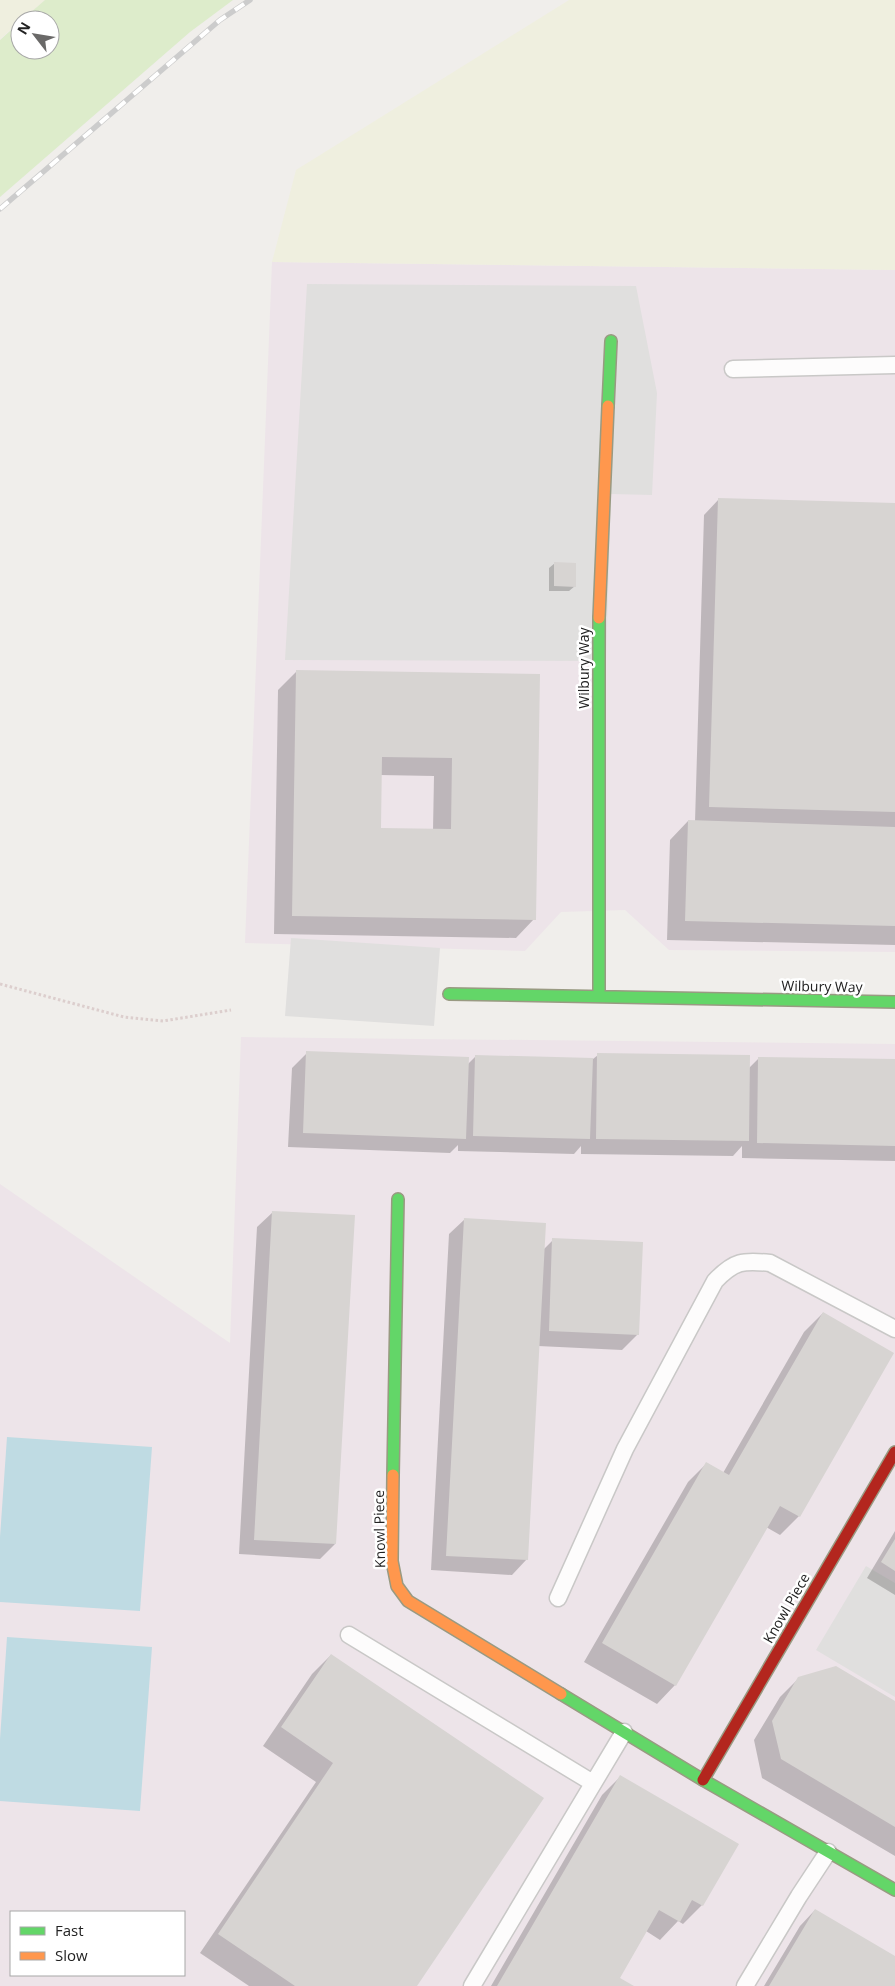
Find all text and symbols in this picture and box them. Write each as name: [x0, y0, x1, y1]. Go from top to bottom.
north arrow: [10, 10, 60, 60]
text: N: [12, 18, 35, 38]
street label: Wilbury Way: [574, 626, 593, 709]
street label: Wilbury Way: [781, 976, 864, 996]
street label: Knowl Piece: [369, 1490, 389, 1568]
street label: Knowl Piece: [758, 1569, 814, 1647]
legend: [10, 1911, 185, 1976]
text: Fast: [55, 1920, 84, 1940]
text: Slow: [55, 1945, 88, 1965]

